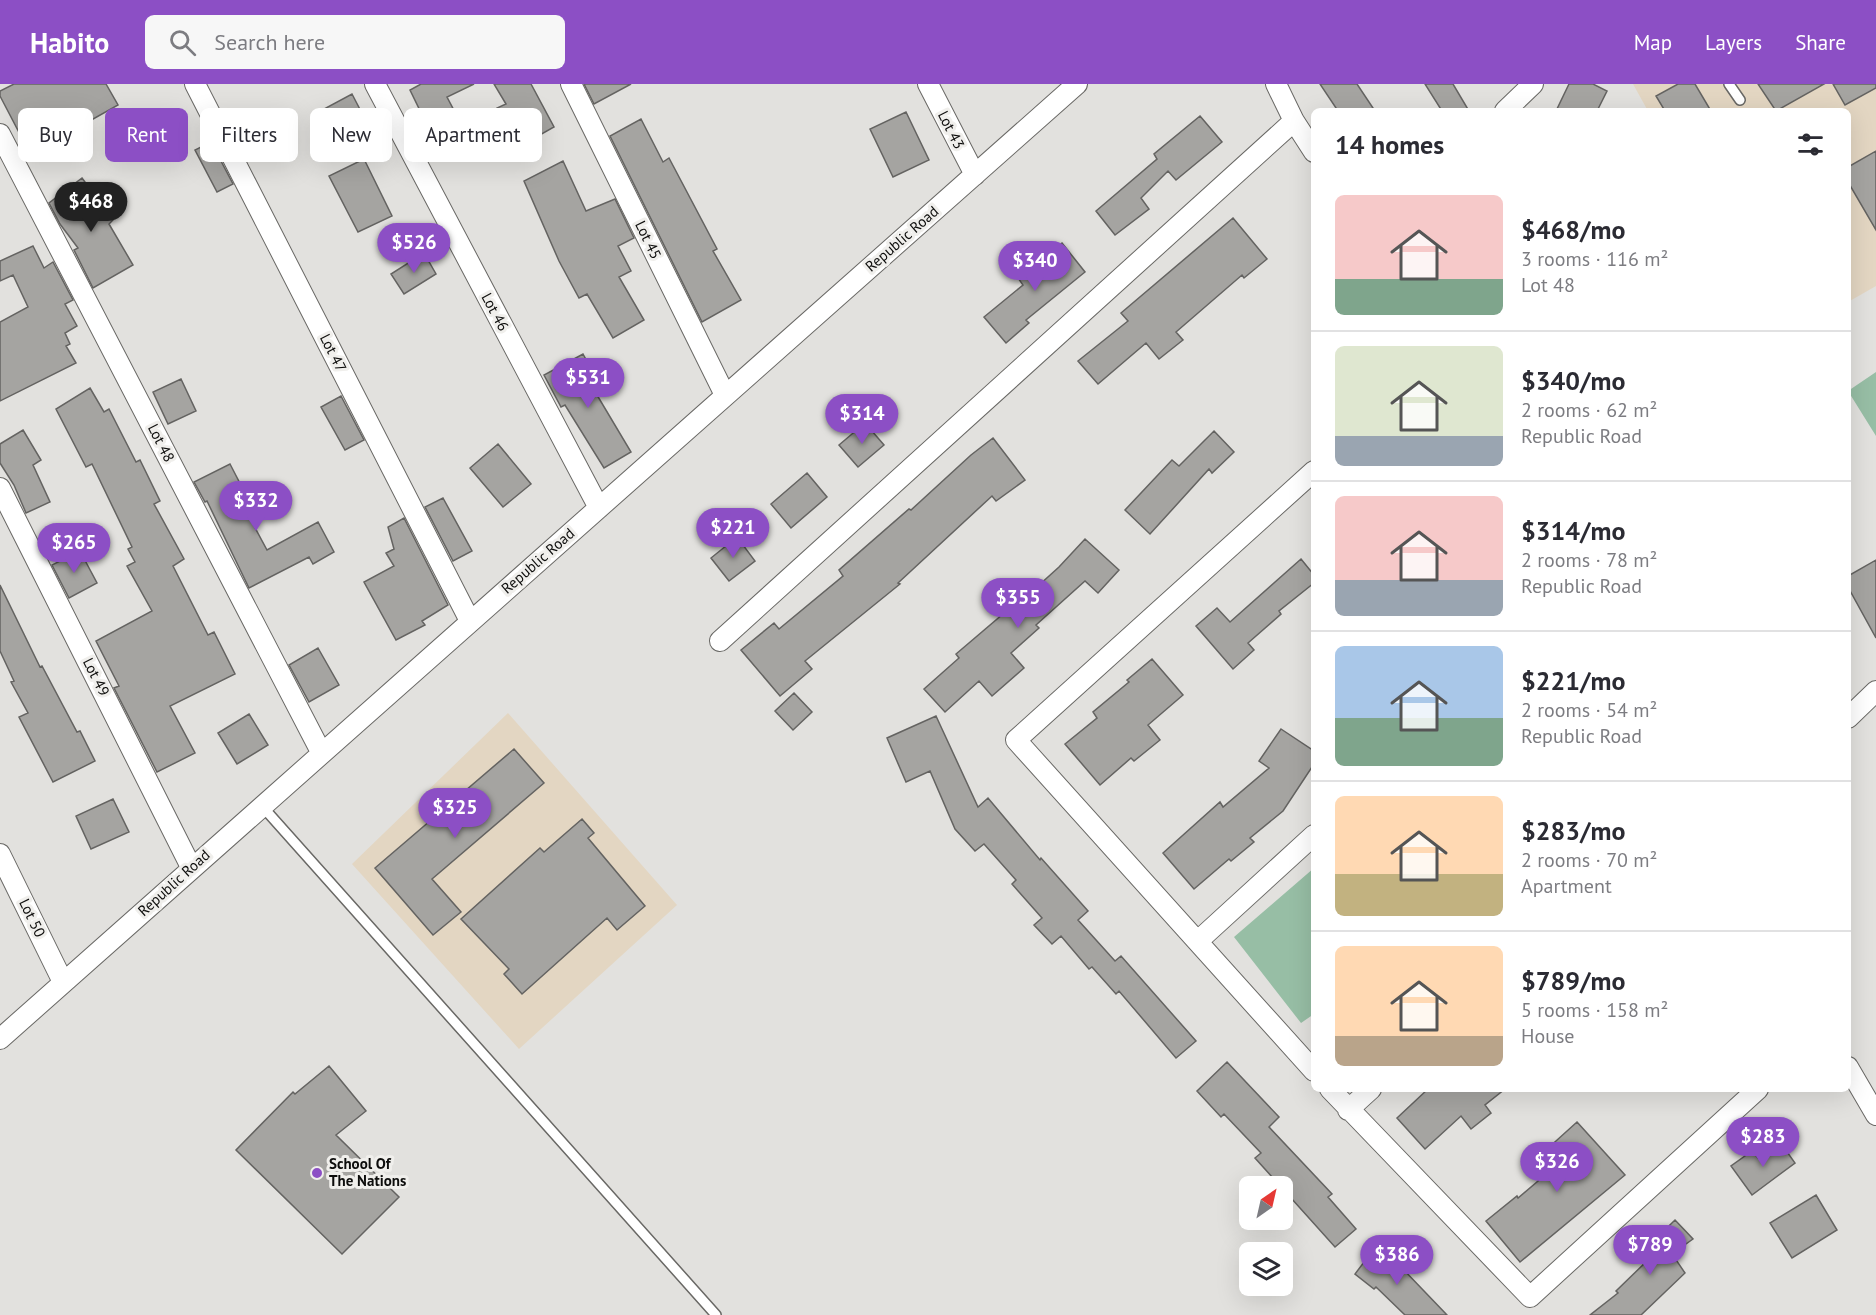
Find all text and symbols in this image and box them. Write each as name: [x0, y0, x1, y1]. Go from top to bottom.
search box: [145, 15, 565, 69]
text: Habito: [30, 24, 109, 61]
icon: search: [166, 26, 199, 59]
text: Search here: [214, 28, 325, 56]
text: Map: [1634, 29, 1672, 56]
text: Layers: [1705, 29, 1762, 56]
text: Share: [1795, 29, 1846, 56]
street label: Lot 43: [934, 107, 969, 152]
chip: Buy: [18, 108, 93, 162]
chip: Rent: [105, 108, 188, 162]
chip: Filters: [200, 108, 298, 162]
chip: New: [310, 108, 392, 162]
chip: Apartment: [404, 108, 542, 162]
text: 14 homes: [1335, 128, 1444, 161]
icon: filters: [1794, 128, 1827, 161]
pin: $468: [55, 182, 127, 233]
text: $468: [68, 188, 114, 214]
street label: Republic Road: [861, 202, 942, 276]
text: $468/mo: [1521, 213, 1625, 246]
street label: Lot 45: [631, 217, 666, 262]
icon: home: [1383, 219, 1455, 291]
pin: $526: [378, 223, 450, 274]
text: $526: [391, 229, 437, 255]
pin: $340: [999, 241, 1071, 292]
text: 3 rooms · 116 m²: [1521, 246, 1668, 272]
text: $340: [1012, 247, 1058, 273]
text: Lot 48: [1521, 272, 1575, 298]
street label: Lot 46: [478, 289, 513, 334]
street label: Lot 47: [316, 330, 351, 375]
pin: $531: [552, 358, 624, 409]
text: $531: [565, 364, 611, 390]
text: $340/mo: [1521, 364, 1625, 397]
icon: home: [1383, 370, 1455, 442]
pin: $314: [826, 394, 898, 445]
text: 2 rooms · 62 m²: [1521, 397, 1657, 423]
text: $314: [839, 400, 885, 426]
street label: Lot 48: [144, 420, 179, 465]
text: Republic Road: [1521, 423, 1642, 449]
pin: $332: [220, 481, 292, 532]
text: $332: [233, 487, 279, 513]
pin: $221: [697, 508, 769, 559]
text: $221: [710, 514, 756, 540]
text: $314/mo: [1521, 514, 1625, 547]
icon: home: [1383, 520, 1455, 592]
pin: $265: [38, 523, 110, 574]
street label: Republic Road: [497, 524, 578, 598]
text: $265: [51, 529, 97, 555]
text: 2 rooms · 78 m²: [1521, 547, 1657, 573]
text: Republic Road: [1521, 573, 1642, 599]
pin: $355: [982, 578, 1054, 629]
text: $355: [995, 584, 1041, 610]
street label: Lot 49: [79, 654, 114, 699]
text: $221/mo: [1521, 664, 1625, 697]
icon: home: [1383, 670, 1455, 742]
text: 2 rooms · 54 m²: [1521, 697, 1657, 723]
text: Republic Road: [1521, 723, 1642, 749]
pin: $325: [419, 788, 491, 839]
text: $325: [432, 794, 478, 820]
text: $283/mo: [1521, 814, 1625, 847]
icon: home: [1383, 820, 1455, 892]
street label: Republic Road: [134, 845, 214, 920]
text: 2 rooms · 70 m²: [1521, 847, 1657, 873]
text: Apartment: [1521, 873, 1612, 899]
street label: Lot 50: [15, 895, 50, 940]
text: $789/mo: [1521, 964, 1625, 997]
icon: home: [1383, 970, 1455, 1042]
text: 5 rooms · 158 m²: [1521, 997, 1668, 1023]
text: House: [1521, 1023, 1575, 1049]
pin: $283: [1727, 1117, 1799, 1168]
text: $283: [1740, 1123, 1786, 1149]
pin: $326: [1521, 1142, 1593, 1193]
text: $326: [1534, 1148, 1580, 1174]
place label: School Of The Nations: [329, 1154, 406, 1190]
marker: School Of The Nations: [310, 1166, 324, 1180]
north arrow: [1239, 1176, 1293, 1230]
map controls: [1239, 1176, 1293, 1296]
pin: $789: [1614, 1225, 1686, 1276]
text: $789: [1627, 1231, 1673, 1257]
pin: $386: [1361, 1235, 1433, 1286]
text: $386: [1374, 1241, 1420, 1267]
button: layers: [1239, 1242, 1293, 1296]

